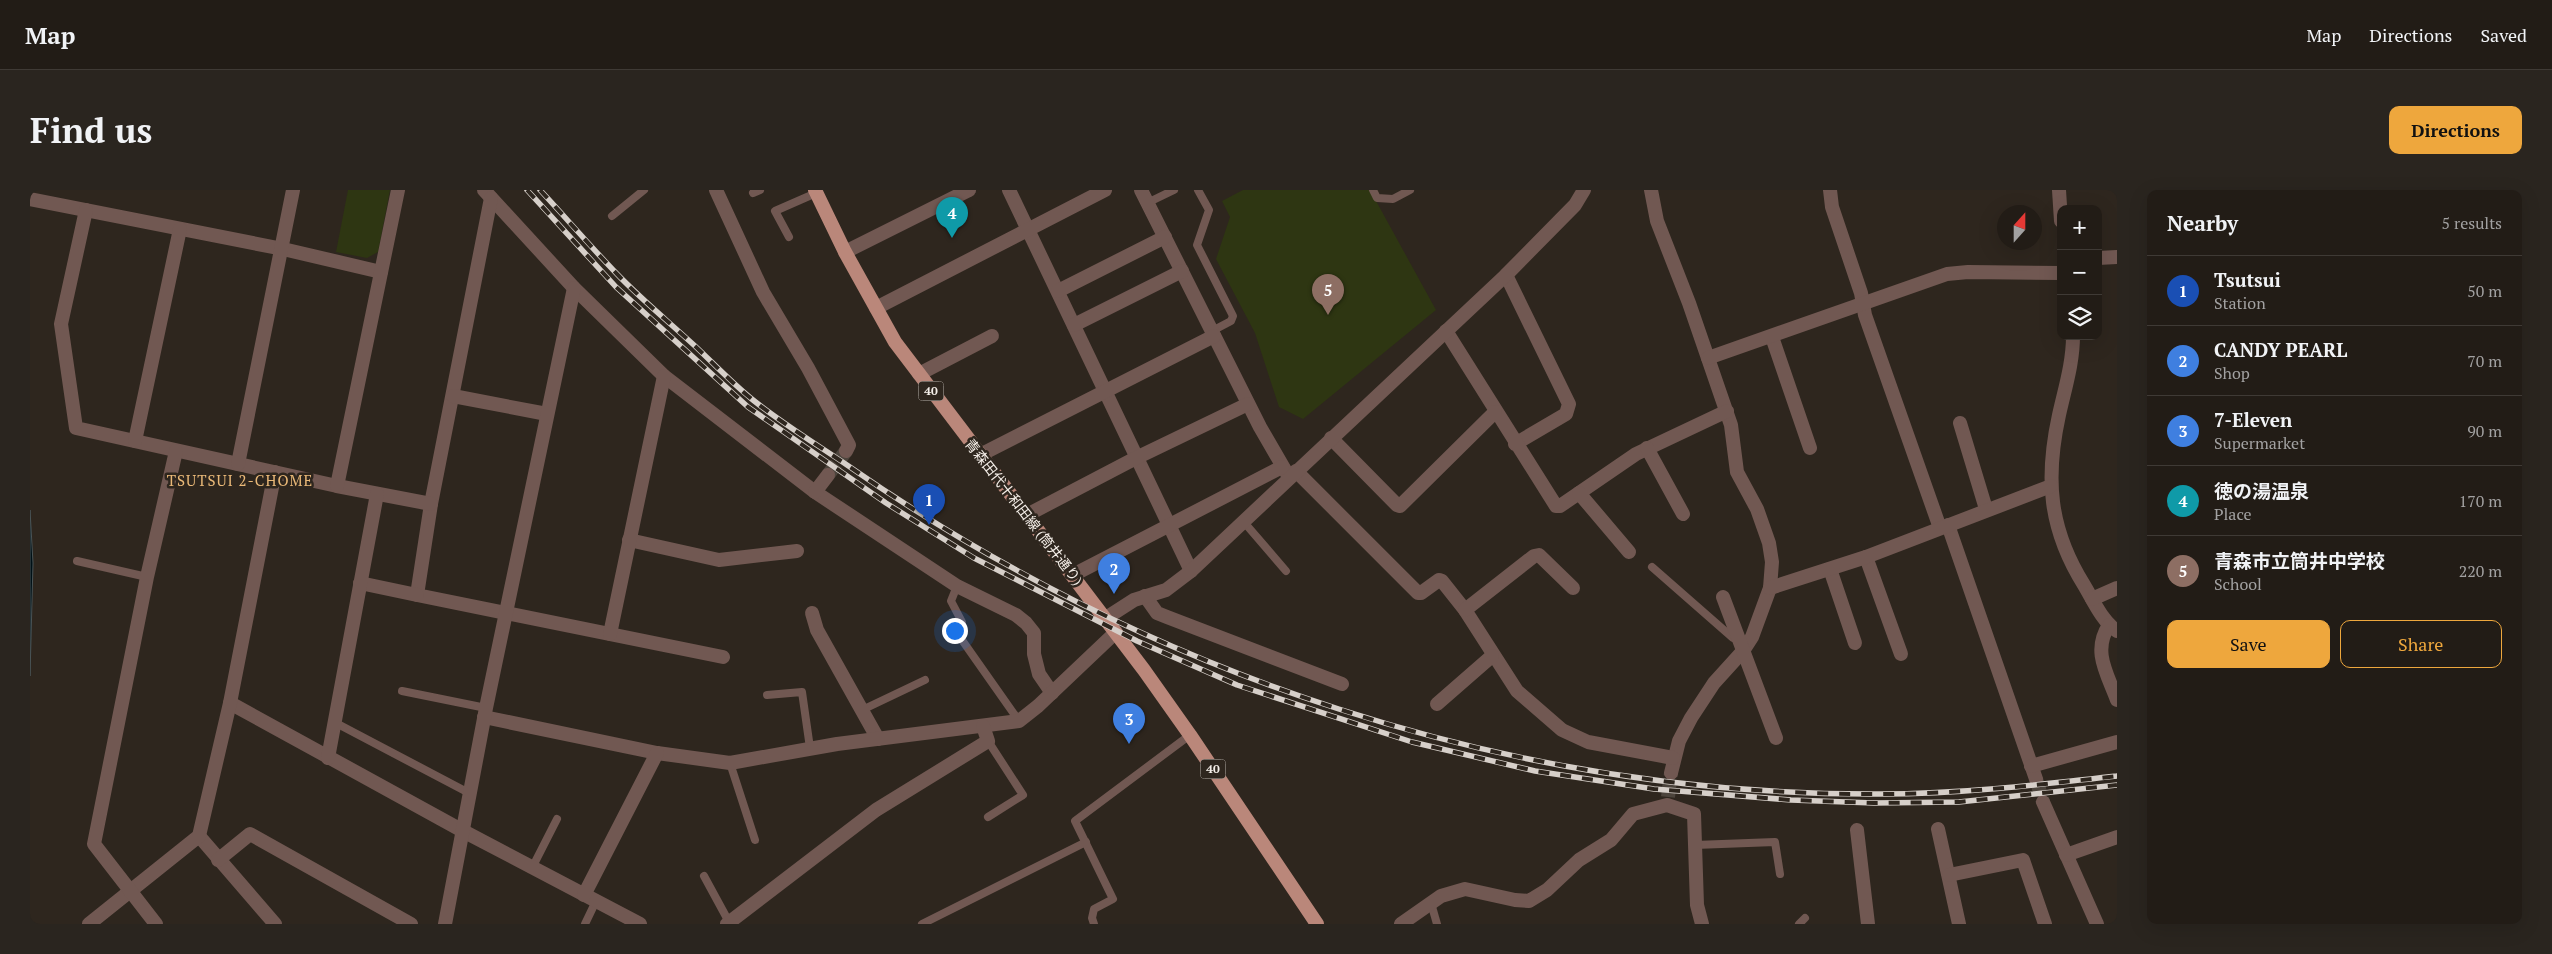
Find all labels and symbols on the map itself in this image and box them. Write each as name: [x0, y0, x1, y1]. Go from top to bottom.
pin: 4: [936, 197, 968, 238]
north arrow: [1997, 205, 2042, 250]
pin: 5: [1312, 274, 1344, 315]
road number: 40: [918, 382, 944, 400]
street label: 青森田代十和田線 (筒井通り): [961, 435, 1088, 589]
district label: TSUTSUI 2-CHOME: [167, 470, 313, 490]
pin: 1: [913, 484, 945, 525]
pin: 2: [1098, 553, 1130, 594]
your location: [942, 618, 968, 644]
pin: 3: [1113, 703, 1145, 744]
road number: 40: [1200, 760, 1226, 778]

